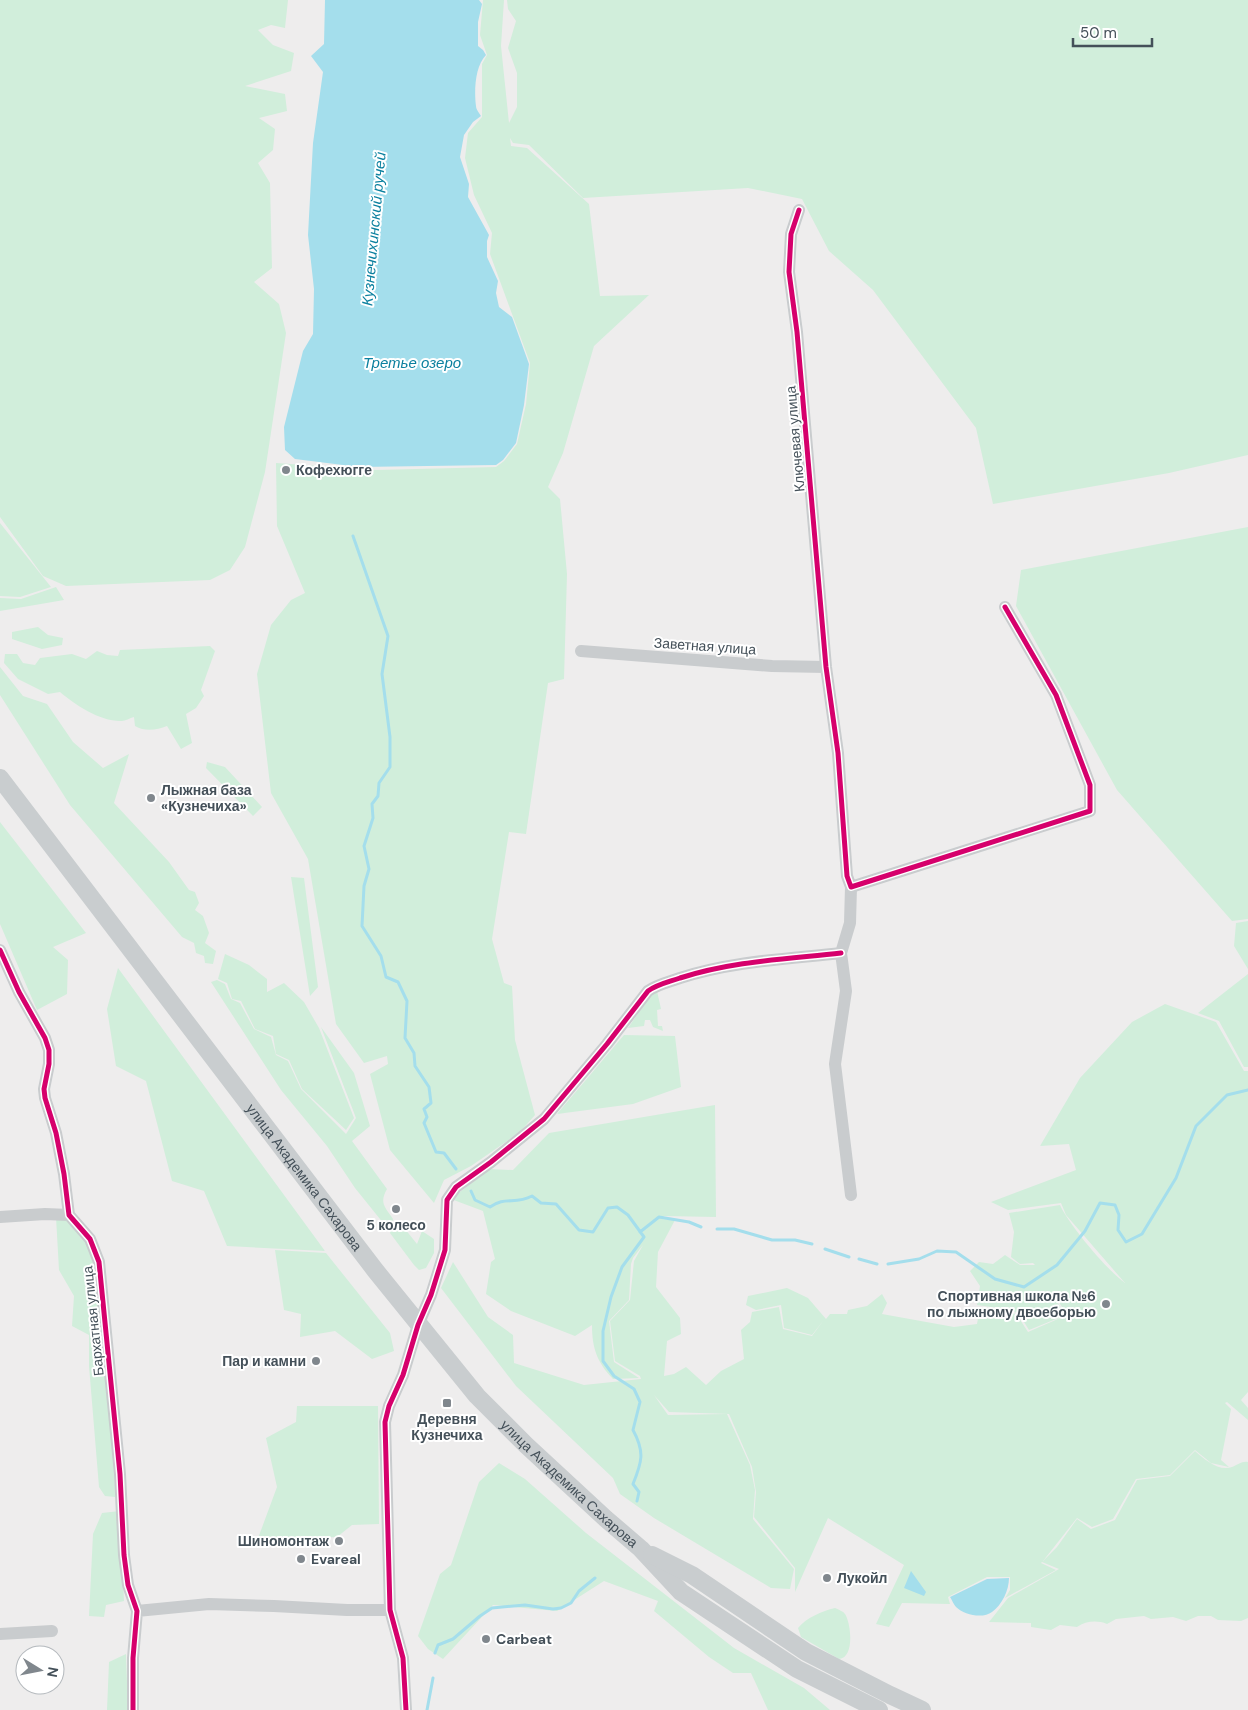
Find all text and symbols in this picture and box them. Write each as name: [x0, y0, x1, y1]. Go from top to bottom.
scale bar: [1073, 15, 1152, 47]
text: 50 m: [1080, 23, 1117, 43]
water label: Кузнечихинский ручей: [357, 151, 391, 307]
water label: Третье озеро: [363, 353, 461, 373]
street label: Ключевая улица: [781, 385, 809, 493]
place label: Кофехюгге: [296, 461, 372, 479]
marker: Кофехюгге: [280, 464, 292, 476]
street label: Заветная улица: [653, 633, 757, 659]
place label: Лыжная база «Кузнечиха»: [161, 781, 252, 815]
marker: Лыжная база «Кузнечиха»: [145, 792, 157, 804]
street label: улица Академика Сахарова: [242, 1100, 366, 1255]
marker: 5 колесо: [390, 1203, 402, 1215]
place label: 5 колесо: [366, 1216, 426, 1234]
street label: Бархатная улица: [78, 1265, 108, 1377]
place label: Спортивная школа №6 по лыжному двоеборью: [927, 1287, 1096, 1321]
marker: Спортивная школа №6 по лыжному двоеборью: [1100, 1298, 1112, 1310]
place label: Пар и камни: [222, 1352, 306, 1370]
marker: Пар и камни: [310, 1355, 322, 1367]
marker: Деревня Кузнечиха: [441, 1397, 453, 1409]
place label: Деревня Кузнечиха: [411, 1410, 483, 1444]
street label: улица Академика Сахарова: [497, 1416, 642, 1552]
place label: Шиномонтаж: [238, 1532, 330, 1550]
marker: Шиномонтаж: [333, 1535, 345, 1547]
place label: Evareal: [311, 1550, 361, 1568]
marker: Evareal: [295, 1553, 307, 1565]
place label: Лукойл: [837, 1569, 887, 1587]
marker: Лукойл: [821, 1572, 833, 1584]
place label: Carbeat: [496, 1630, 552, 1648]
marker: Carbeat: [480, 1633, 492, 1645]
north arrow: [15, 1645, 65, 1695]
text: N: [43, 1666, 63, 1679]

